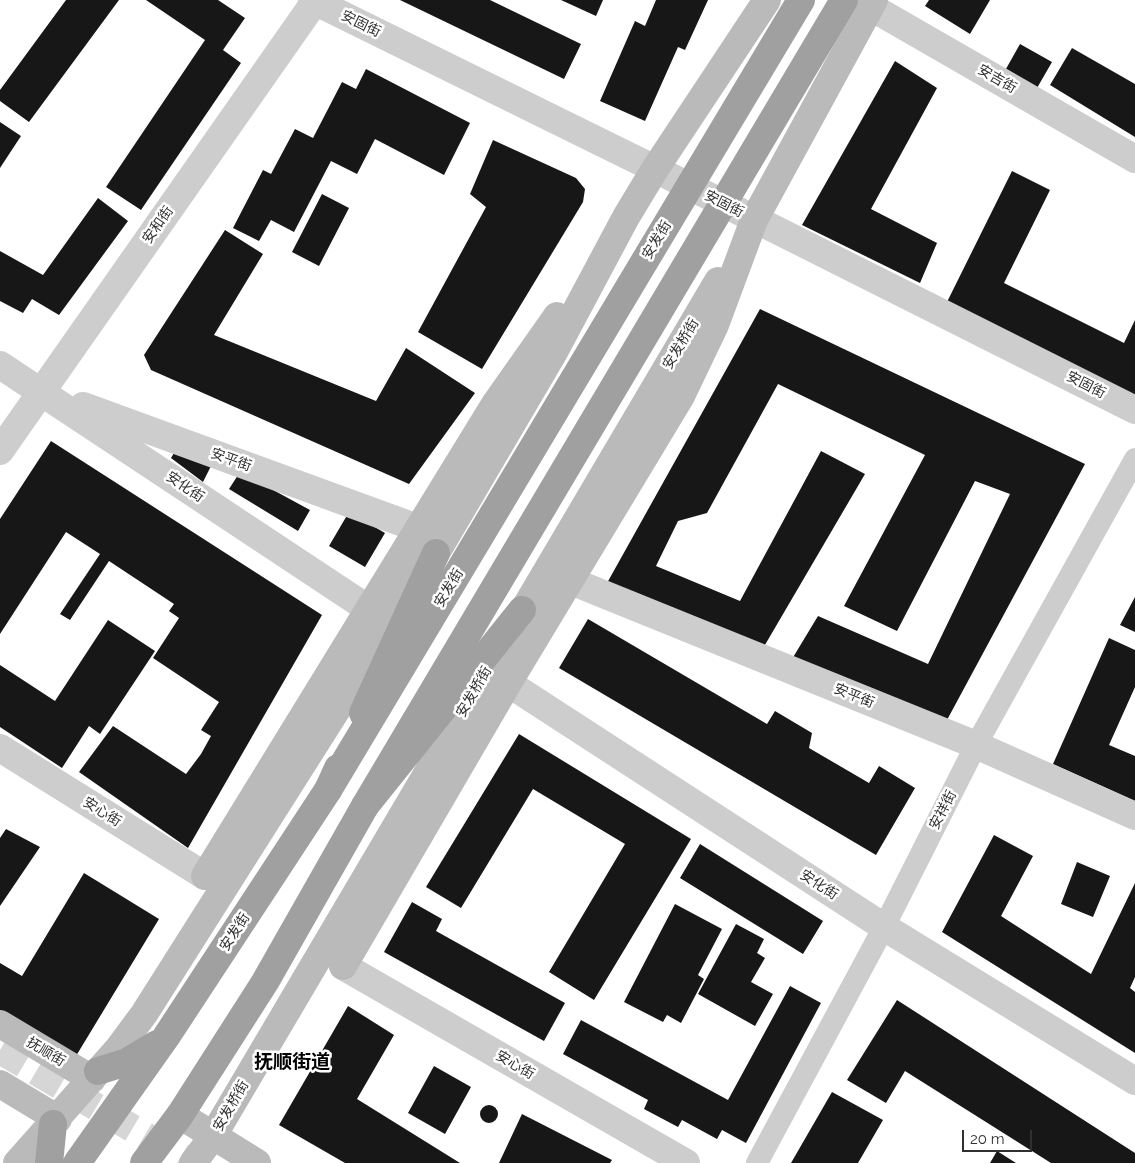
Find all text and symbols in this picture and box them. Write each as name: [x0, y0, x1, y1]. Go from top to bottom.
street label: 安固街: [338, 7, 384, 41]
street label: 安吉街: [975, 61, 1019, 97]
street label: 安固街: [701, 187, 747, 221]
street label: 安和街: [139, 203, 177, 247]
street label: 安发街: [639, 218, 675, 262]
street label: 安发桥街: [659, 316, 703, 372]
street label: 安固街: [1063, 368, 1109, 402]
street label: 安平街: [208, 445, 254, 475]
street label: 安化街: [163, 468, 207, 506]
street label: 安发街: [431, 566, 467, 610]
street label: 安发桥街: [453, 664, 495, 720]
street label: 安平街: [831, 680, 877, 712]
street label: 安祥街: [926, 787, 960, 833]
street label: 安心街: [80, 794, 124, 830]
street label: 安化街: [797, 867, 841, 903]
street label: 安发街: [217, 910, 253, 954]
street label: 抚顺街: [24, 1034, 68, 1070]
street label: 安心街: [493, 1047, 537, 1083]
district label: 抚顺街道: [254, 1051, 330, 1073]
street label: 安发桥街: [210, 1078, 252, 1134]
scale bar: [965, 1120, 1035, 1152]
text: 20 m: [970, 1130, 1005, 1148]

